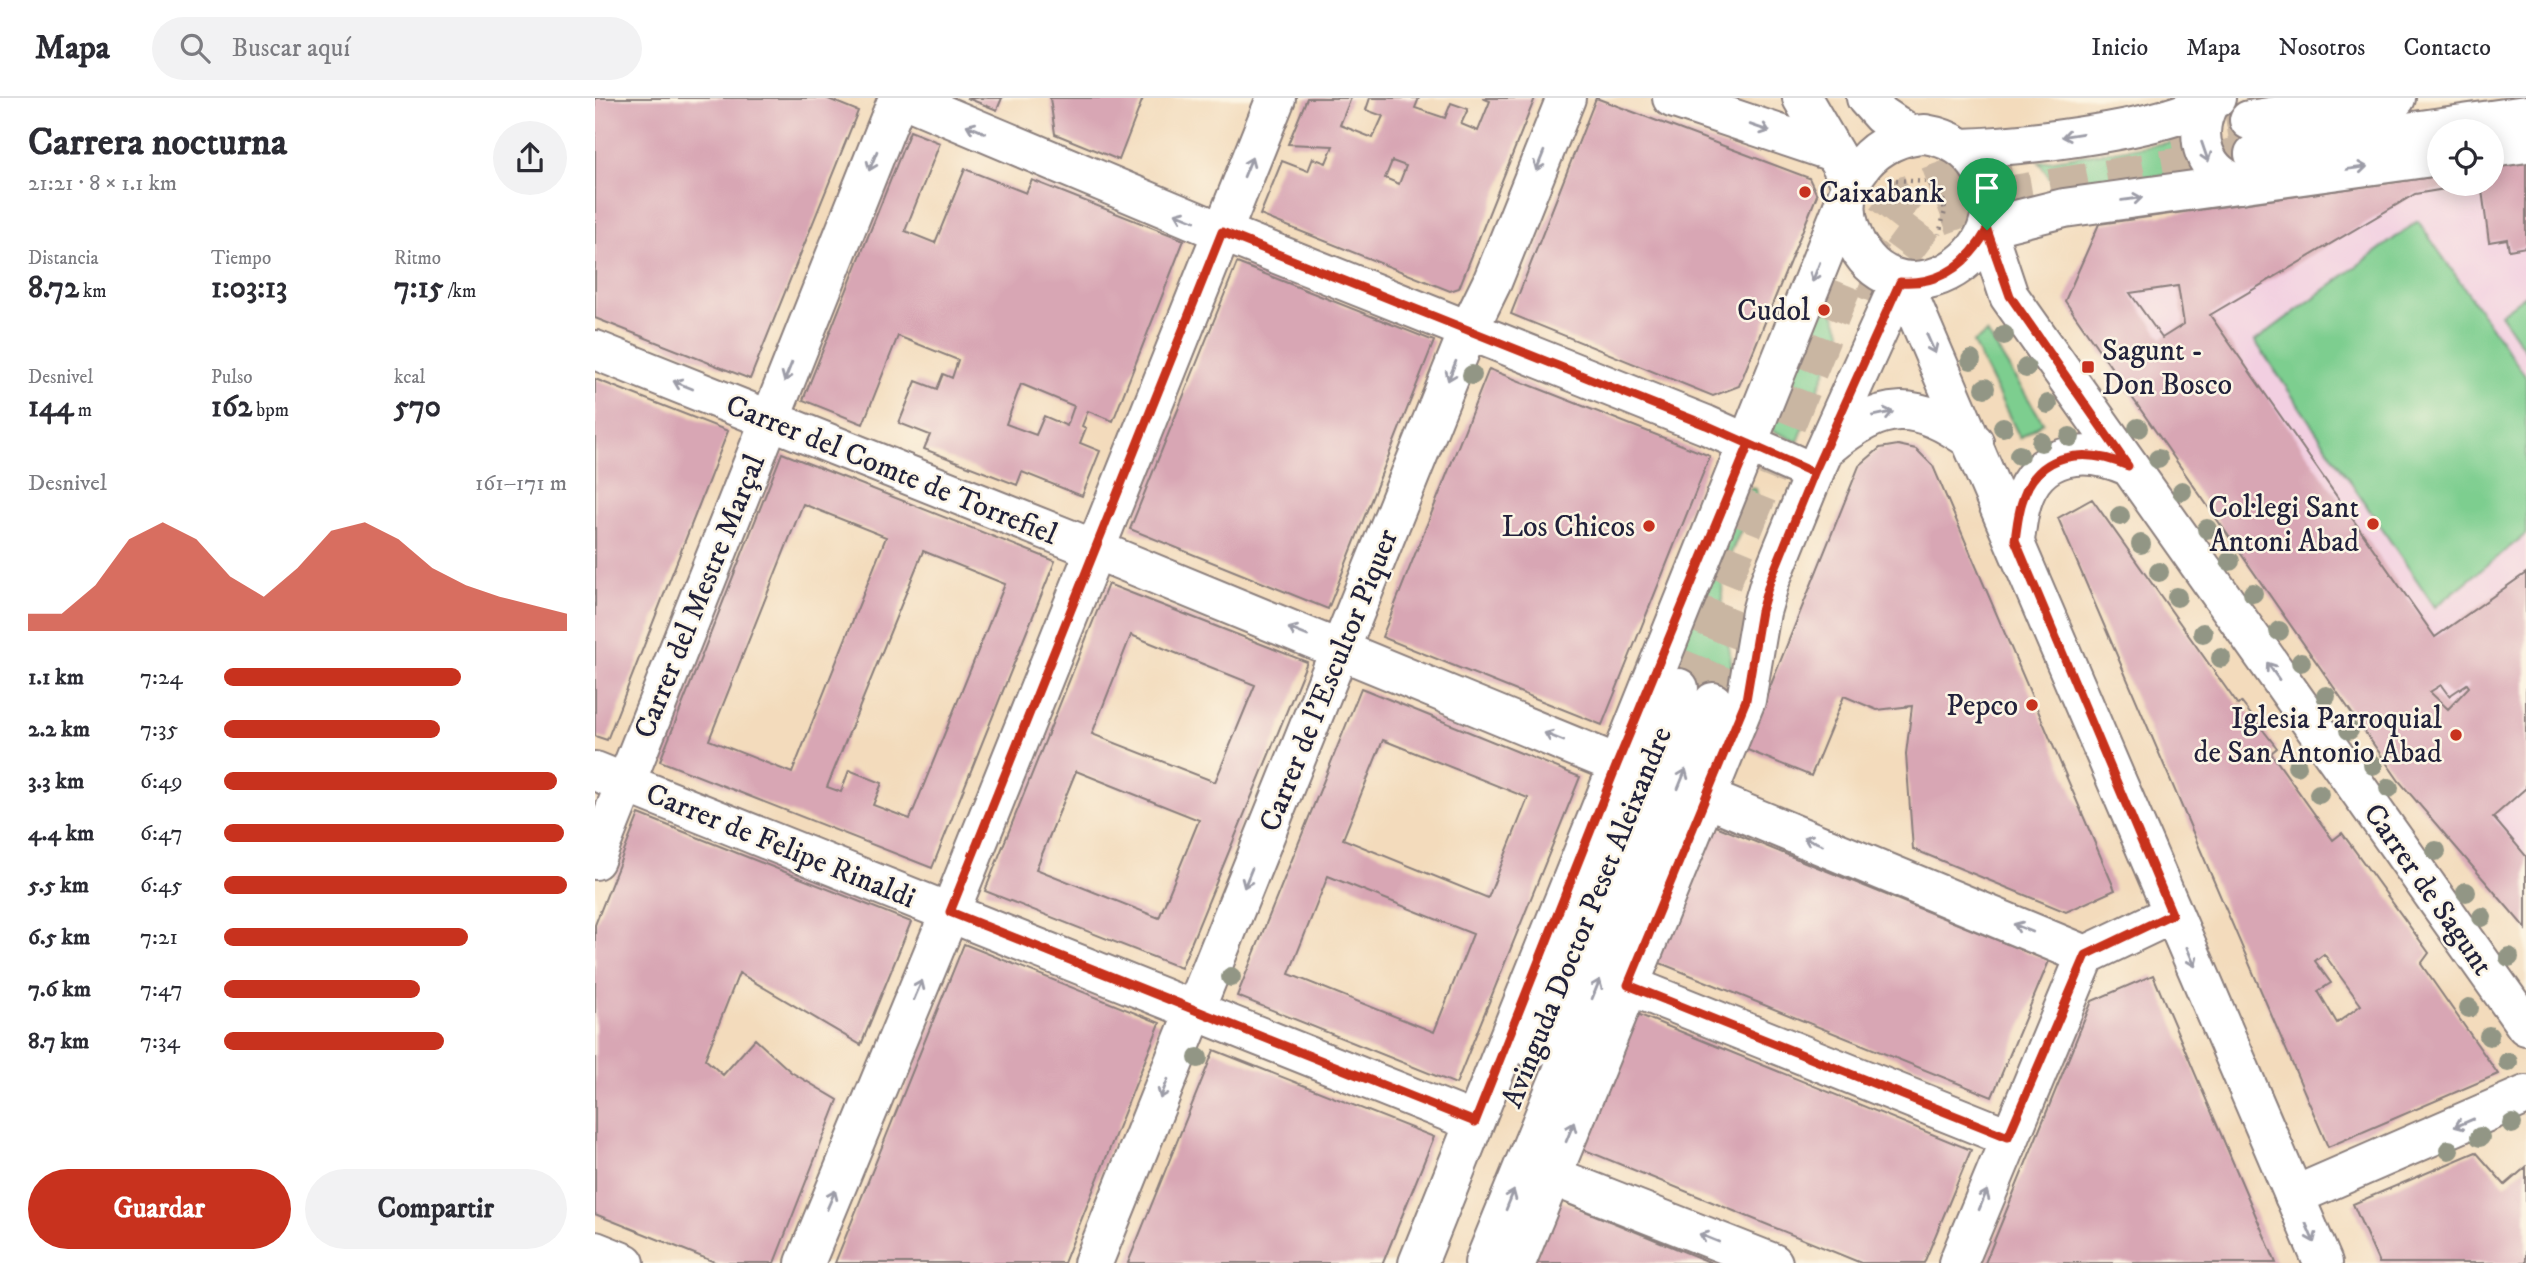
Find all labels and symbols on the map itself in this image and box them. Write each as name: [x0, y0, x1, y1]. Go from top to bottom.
one-way arrow: [966, 122, 987, 135]
one-way arrow: [1749, 122, 1771, 135]
one-way arrow: [2061, 129, 2084, 142]
one-way arrow: [2200, 140, 2212, 162]
one-way arrow: [865, 150, 878, 172]
one-way arrow: [1533, 150, 1546, 172]
one-way arrow: [1243, 157, 1256, 179]
pin: [1957, 158, 2017, 230]
one-way arrow: [2345, 161, 2368, 174]
place label: Caixabank: [1819, 175, 1944, 212]
marker: Caixabank: [1797, 184, 1813, 200]
one-way arrow: [2120, 192, 2143, 205]
one-way arrow: [1175, 210, 1197, 223]
one-way arrow: [1809, 261, 1821, 282]
place label: Cudol: [1737, 293, 1810, 330]
marker: Cudol: [1816, 302, 1832, 318]
one-way arrow: [1925, 333, 1938, 355]
place label: Sagunt - Don Bosco: [2102, 333, 2232, 404]
marker: Sagunt - Don Bosco: [2080, 359, 2096, 375]
one-way arrow: [1445, 360, 1458, 381]
one-way arrow: [780, 361, 793, 383]
one-way arrow: [672, 378, 694, 391]
street label: Carrer del Comte de Torrefiel: [720, 387, 1063, 554]
one-way arrow: [1871, 406, 1894, 420]
street label: Carrer del Mestre Marçal: [627, 449, 774, 744]
place label: Col·legi Sant Antoni Abad: [2208, 490, 2359, 561]
place label: Los Chicos: [1501, 509, 1635, 546]
marker: Col·legi Sant Antoni Abad: [2365, 516, 2381, 532]
marker: Los Chicos: [1641, 518, 1657, 534]
street label: Carrer de l'Escultor Piquer: [1252, 524, 1407, 837]
one-way arrow: [1288, 624, 1310, 637]
one-way arrow: [2266, 662, 2280, 681]
place label: Pepco: [1946, 688, 2018, 725]
marker: Pepco: [2024, 697, 2040, 713]
place label: Iglesia Parroquial de San Antonio Abad: [2193, 701, 2442, 772]
street label: Avinguda Doctor Peset Aleixandre: [1494, 722, 1681, 1113]
marker: Iglesia Parroquial de San Antonio Abad: [2448, 727, 2464, 743]
one-way arrow: [1543, 730, 1565, 743]
one-way arrow: [1676, 768, 1689, 790]
street label: Carrer de Felipe Rinaldi: [640, 775, 921, 917]
street label: Carrer de Sagunt: [2355, 797, 2501, 983]
one-way arrow: [1803, 834, 1824, 847]
one-way arrow: [1241, 866, 1254, 888]
one-way arrow: [2013, 921, 2035, 934]
one-way arrow: [2185, 945, 2198, 967]
one-way arrow: [912, 979, 925, 1001]
one-way arrow: [1590, 979, 1603, 1001]
one-way arrow: [1156, 1077, 1169, 1099]
one-way arrow: [2454, 1117, 2475, 1130]
one-way arrow: [1564, 1122, 1577, 1143]
one-way arrow: [1504, 1189, 1517, 1211]
one-way arrow: [1977, 1189, 1990, 1211]
one-way arrow: [825, 1190, 838, 1211]
one-way arrow: [2304, 1222, 2317, 1243]
one-way arrow: [1699, 1230, 1721, 1243]

